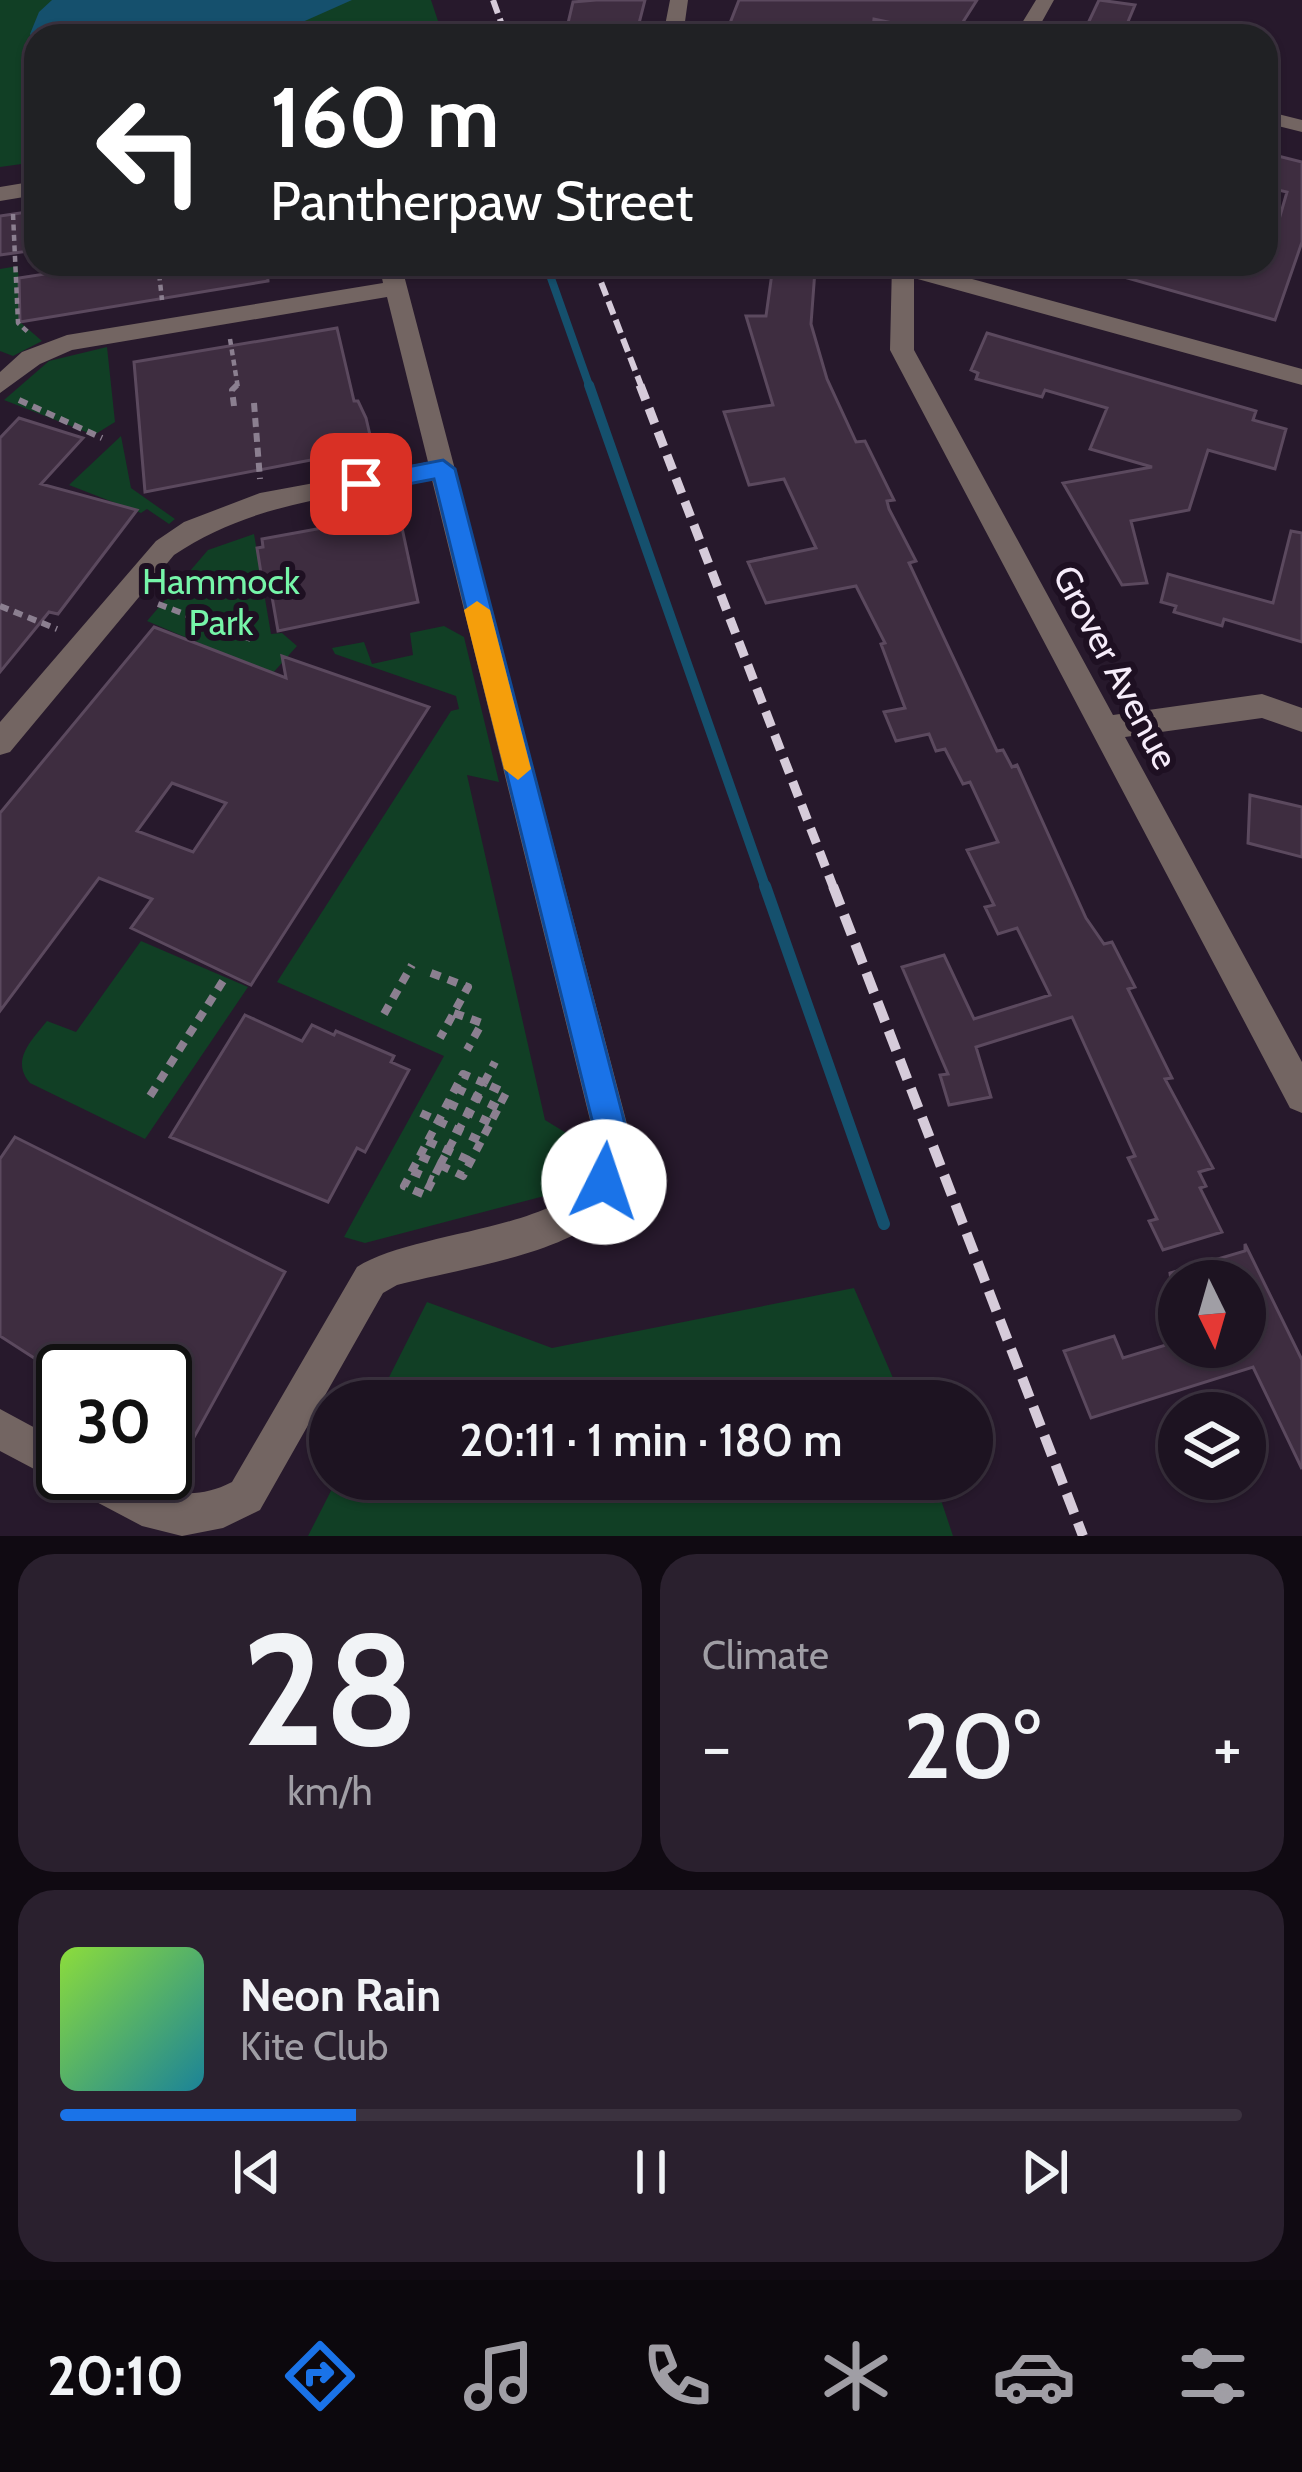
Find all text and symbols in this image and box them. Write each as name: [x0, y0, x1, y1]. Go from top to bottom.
text: 160 m: [270, 66, 499, 168]
icon: left: [72, 72, 228, 228]
text: Pantherpaw Street: [270, 168, 693, 234]
pin: [310, 433, 412, 535]
icon: arrive: [328, 451, 394, 517]
street label: Grover Avenue: [1044, 558, 1188, 776]
park label: Hammock Park: [142, 559, 301, 644]
position arrow: [541, 1119, 667, 1245]
north arrow: [1158, 1260, 1266, 1368]
map controls: [1158, 1260, 1266, 1500]
speed limit sign: 30: [36, 1344, 192, 1500]
button: layers: [1158, 1392, 1266, 1500]
text: 20:11 · 1 min · 180 m: [459, 1413, 843, 1467]
text: 28: [242, 1594, 418, 1784]
text: Climate: [702, 1631, 829, 1679]
text: 20°: [904, 1691, 1040, 1801]
text: −: [702, 1706, 731, 1787]
text: +: [1213, 1706, 1242, 1787]
text: km/h: [287, 1767, 373, 1815]
text: Neon Rain: [240, 1968, 441, 2022]
text: Kite Club: [240, 2022, 388, 2070]
icon: previous: [224, 2139, 290, 2205]
icon: pause: [618, 2139, 684, 2205]
icon: next: [1012, 2139, 1078, 2205]
icon: directions: [278, 2334, 362, 2418]
icon: music: [457, 2334, 541, 2418]
icon: phone: [635, 2334, 719, 2418]
icon: climate: [814, 2334, 898, 2418]
icon: car: [992, 2334, 1076, 2418]
icon: filters: [1171, 2334, 1255, 2418]
text: 20:10: [47, 2343, 184, 2409]

